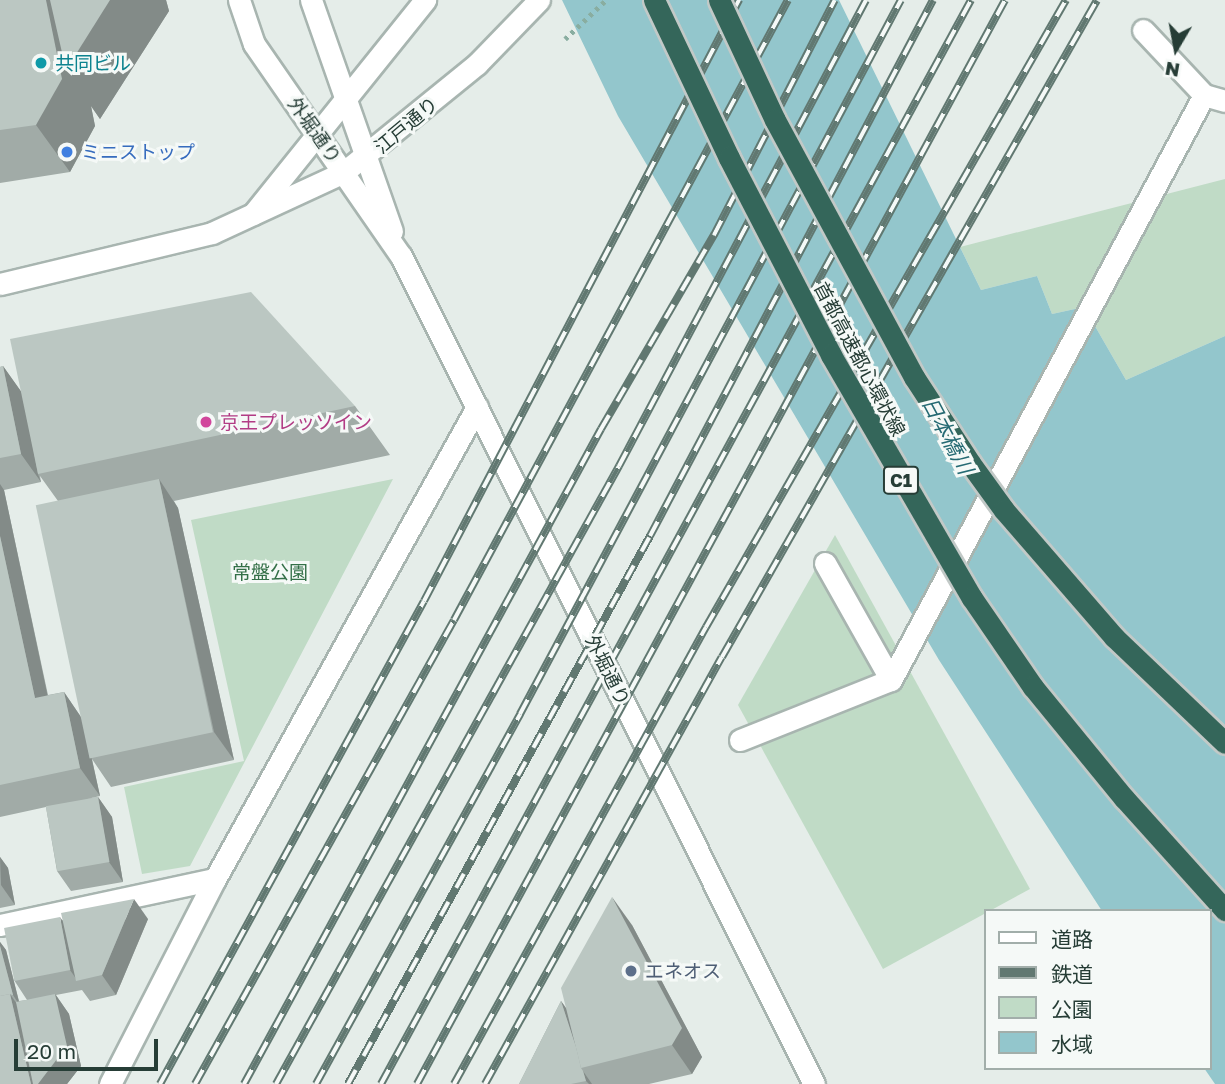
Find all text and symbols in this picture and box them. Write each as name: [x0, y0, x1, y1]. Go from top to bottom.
north arrow: [1141, 14, 1211, 84]
place label: 共同ビル: [55, 52, 131, 74]
marker: 共同ビル: [33, 55, 49, 71]
text: N: [1163, 58, 1181, 83]
street label: 外堀通り: [284, 92, 346, 168]
street label: 江戸通り: [370, 92, 442, 158]
place label: ミニストップ: [81, 141, 195, 163]
marker: ミニストップ: [59, 144, 75, 160]
street label: 首都高速都心環状線: [810, 278, 910, 440]
water label: 日本橋川: [917, 392, 979, 478]
place label: 京王プレッソイン: [220, 411, 372, 433]
marker: 京王プレッソイン: [198, 414, 214, 430]
road number: C1: [882, 466, 920, 494]
park label: 常盤公園: [232, 561, 308, 583]
street label: 外堀通り: [581, 631, 635, 709]
legend: [984, 909, 1211, 1070]
text: 道路: [1051, 926, 1093, 952]
place label: エネオス: [645, 960, 721, 982]
text: 鉄道: [1051, 961, 1093, 987]
marker: エネオス: [623, 963, 639, 979]
text: 公園: [1051, 996, 1093, 1022]
scale bar: [18, 1024, 161, 1068]
text: 水域: [1051, 1031, 1093, 1057]
text: 20 m: [27, 1038, 76, 1064]

